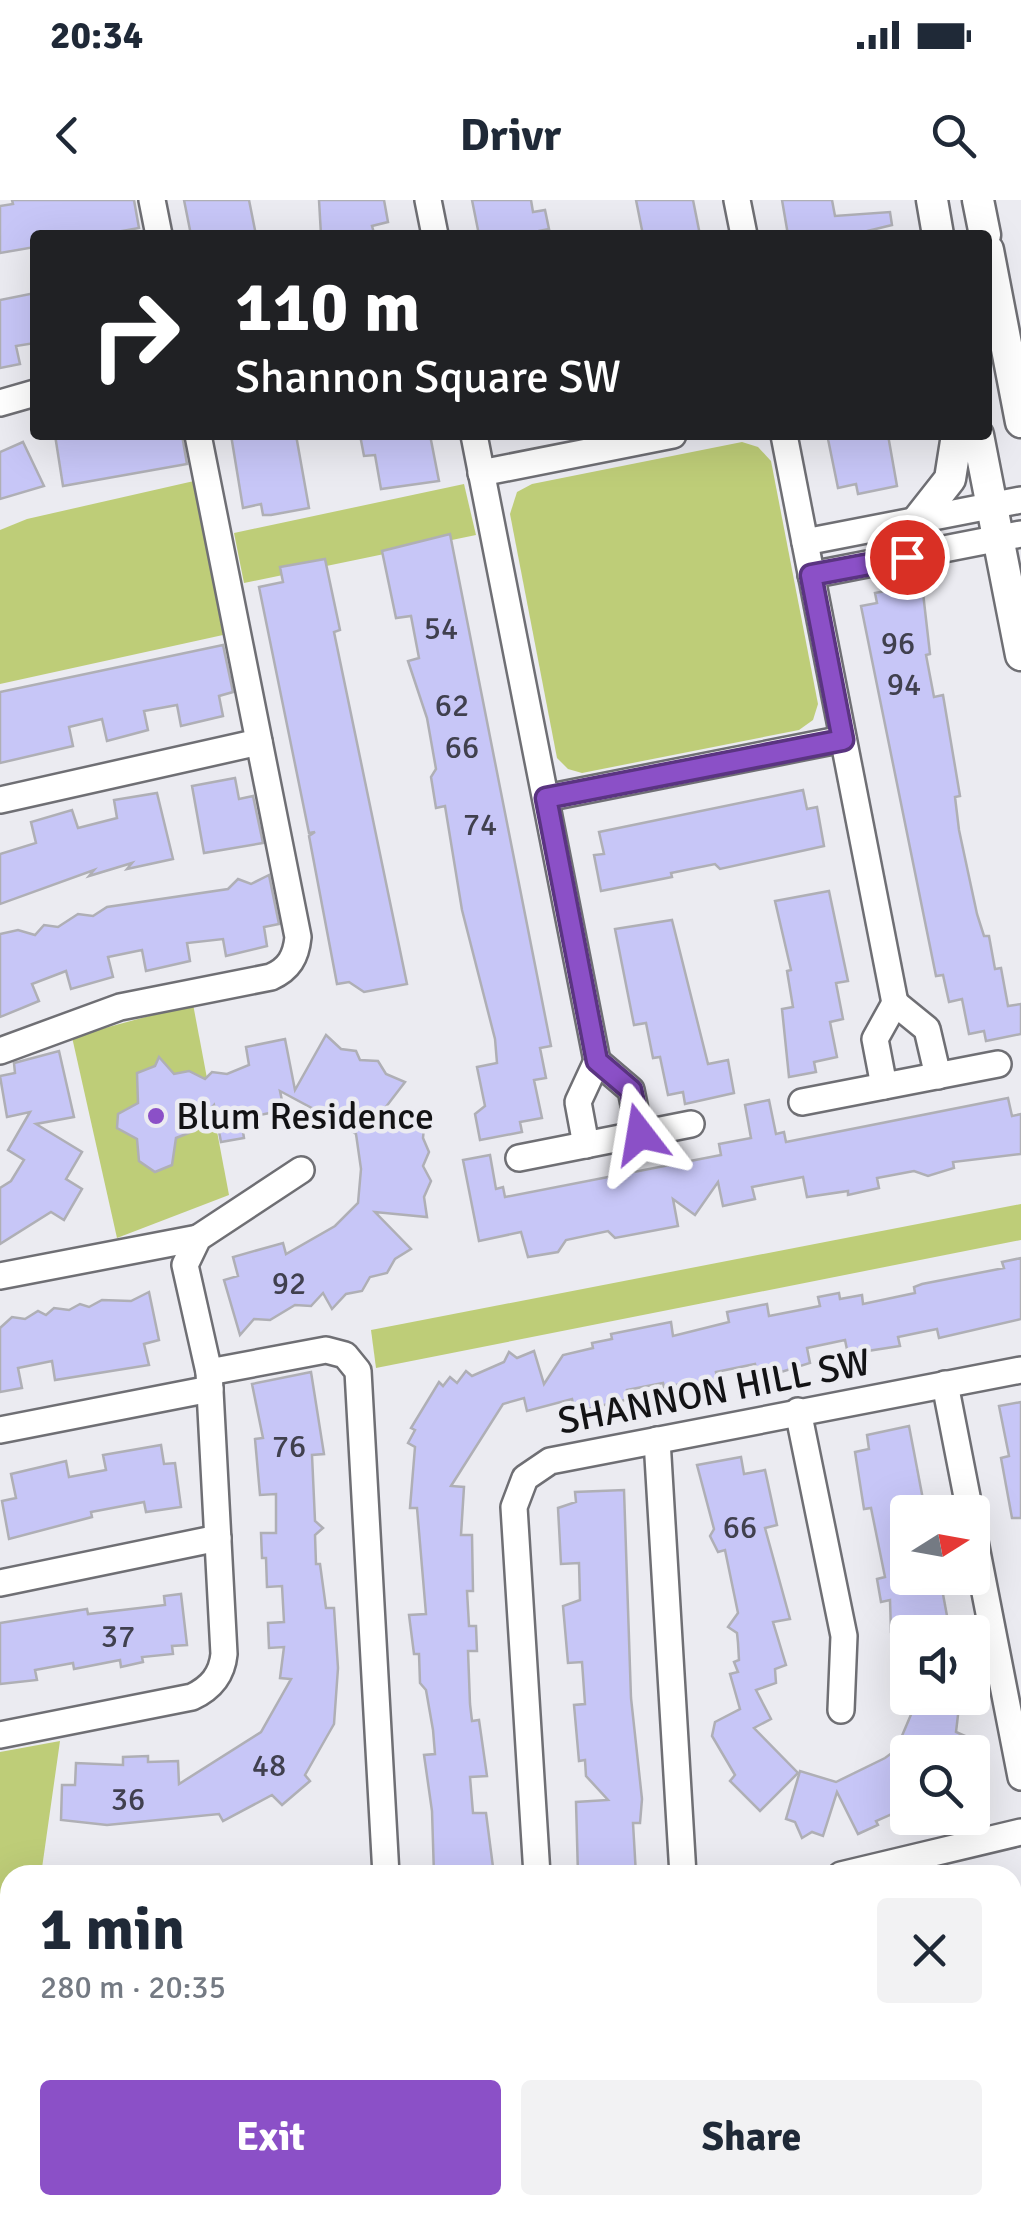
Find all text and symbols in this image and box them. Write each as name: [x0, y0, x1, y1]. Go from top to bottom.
text: 20:34: [50, 12, 143, 59]
icon: back: [40, 108, 95, 163]
text: Drivr: [460, 108, 561, 163]
icon: search: [926, 108, 981, 163]
text: 110 m: [235, 264, 420, 350]
icon: right: [70, 270, 200, 400]
text: Shannon Square SW: [235, 350, 621, 405]
pin: [865, 515, 950, 600]
icon: arrive: [880, 530, 935, 585]
house number: 54: [424, 609, 458, 648]
house number: 96: [881, 624, 915, 663]
house number: 94: [887, 665, 921, 704]
house number: 62: [435, 686, 469, 725]
house number: 66: [445, 728, 479, 767]
house number: 74: [463, 805, 497, 844]
position arrow: [588, 1082, 692, 1186]
place label: Blum Residence: [176, 1093, 434, 1140]
marker: Blum Residence: [145, 1105, 167, 1127]
house number: 92: [272, 1264, 306, 1303]
street label: SHANNON HILL SW: [554, 1338, 874, 1445]
house number: 76: [272, 1427, 306, 1466]
north arrow: [890, 1495, 990, 1595]
map controls: [890, 1495, 990, 1835]
house number: 66: [723, 1508, 757, 1547]
button: sound: [890, 1615, 990, 1715]
house number: 37: [101, 1617, 135, 1656]
button: search: [890, 1735, 990, 1835]
house number: 48: [252, 1746, 286, 1785]
house number: 36: [111, 1780, 145, 1819]
text: 1 min: [40, 1893, 185, 1967]
button: close: [877, 1898, 982, 2003]
text: 280 m · 20:35: [40, 1968, 226, 2007]
button: Exit: [40, 2080, 501, 2195]
button: Share: [521, 2080, 982, 2195]

